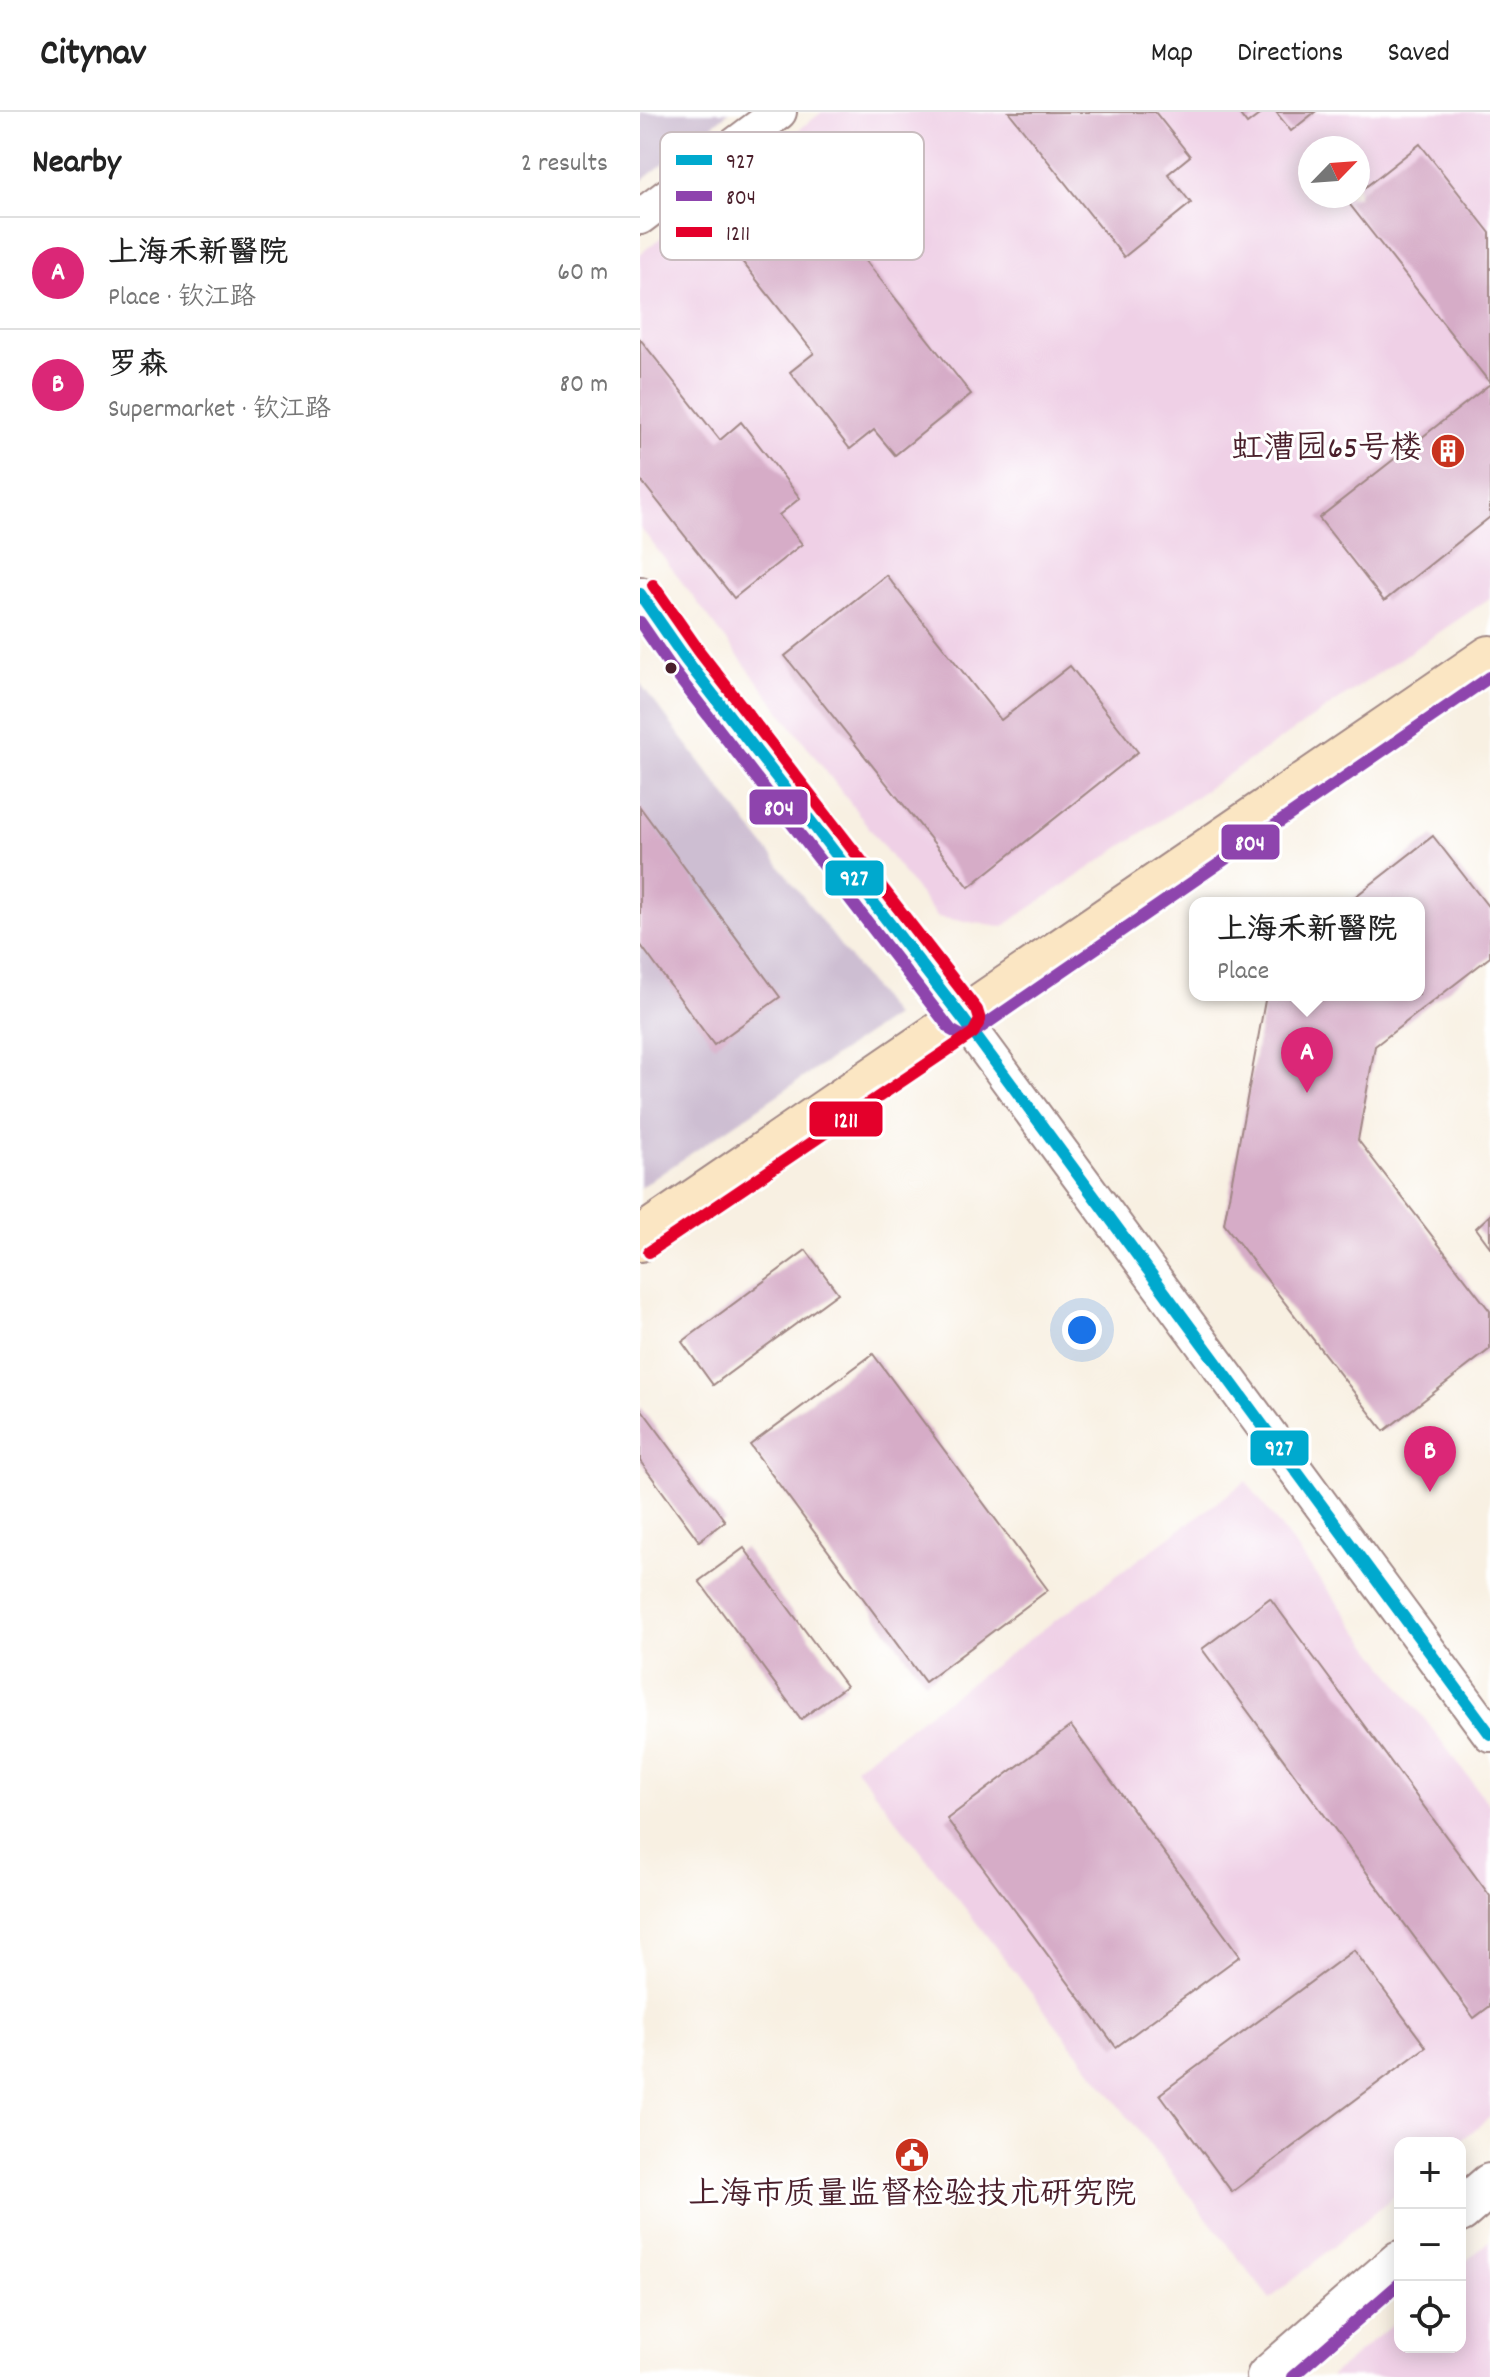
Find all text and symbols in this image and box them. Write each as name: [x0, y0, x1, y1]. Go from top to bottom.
text: Citynav: [40, 28, 146, 83]
text: Map: [1151, 35, 1193, 75]
text: Directions: [1237, 35, 1343, 75]
text: Saved: [1387, 35, 1450, 75]
legend: [660, 132, 924, 260]
north arrow: [1298, 136, 1370, 208]
text: Nearby: [32, 140, 121, 189]
text: 2 results: [521, 146, 608, 183]
text: 927: [726, 148, 754, 179]
text: 804: [726, 184, 756, 215]
text: 1211: [726, 220, 750, 251]
text: 上海禾新醫院: [108, 234, 288, 277]
text: A: [51, 255, 65, 292]
text: 60 m: [557, 255, 608, 292]
text: Place · 钦江路: [108, 280, 256, 317]
text: 罗森: [108, 346, 168, 389]
text: B: [52, 367, 64, 404]
text: 80 m: [560, 367, 608, 404]
text: Supermarket · 钦江路: [108, 392, 331, 429]
place label: 虹漕园65号楼: [1232, 428, 1422, 474]
building icon: 虹漕园65号楼: [1429, 432, 1467, 470]
unlabelled marker: [663, 660, 679, 676]
line badge: 804: [748, 788, 809, 826]
text: 804: [764, 795, 794, 826]
line badge: 804: [1220, 823, 1281, 861]
text: 804: [1235, 830, 1265, 861]
line badge: 927: [824, 859, 885, 897]
text: 927: [840, 865, 869, 896]
popup: [1189, 897, 1425, 1001]
text: 上海禾新醫院: [1217, 911, 1397, 954]
text: Place: [1217, 954, 1269, 991]
pin: A: [1281, 1027, 1333, 1093]
line badge: 1211: [808, 1100, 884, 1138]
text: 1211: [834, 1107, 858, 1138]
your location: [1062, 1310, 1102, 1350]
pin: B: [1404, 1426, 1456, 1492]
line badge: 927: [1249, 1429, 1310, 1467]
text: 927: [1265, 1435, 1294, 1466]
public building icon: 上海市质量监督检验技术研究院: [893, 2136, 931, 2174]
map controls: [1394, 2137, 1466, 2353]
button: +: [1394, 2137, 1466, 2209]
place label: 上海市质量监督检验技术研究院: [688, 2174, 1136, 2220]
button: −: [1394, 2209, 1466, 2281]
button: locate: [1394, 2281, 1466, 2353]

